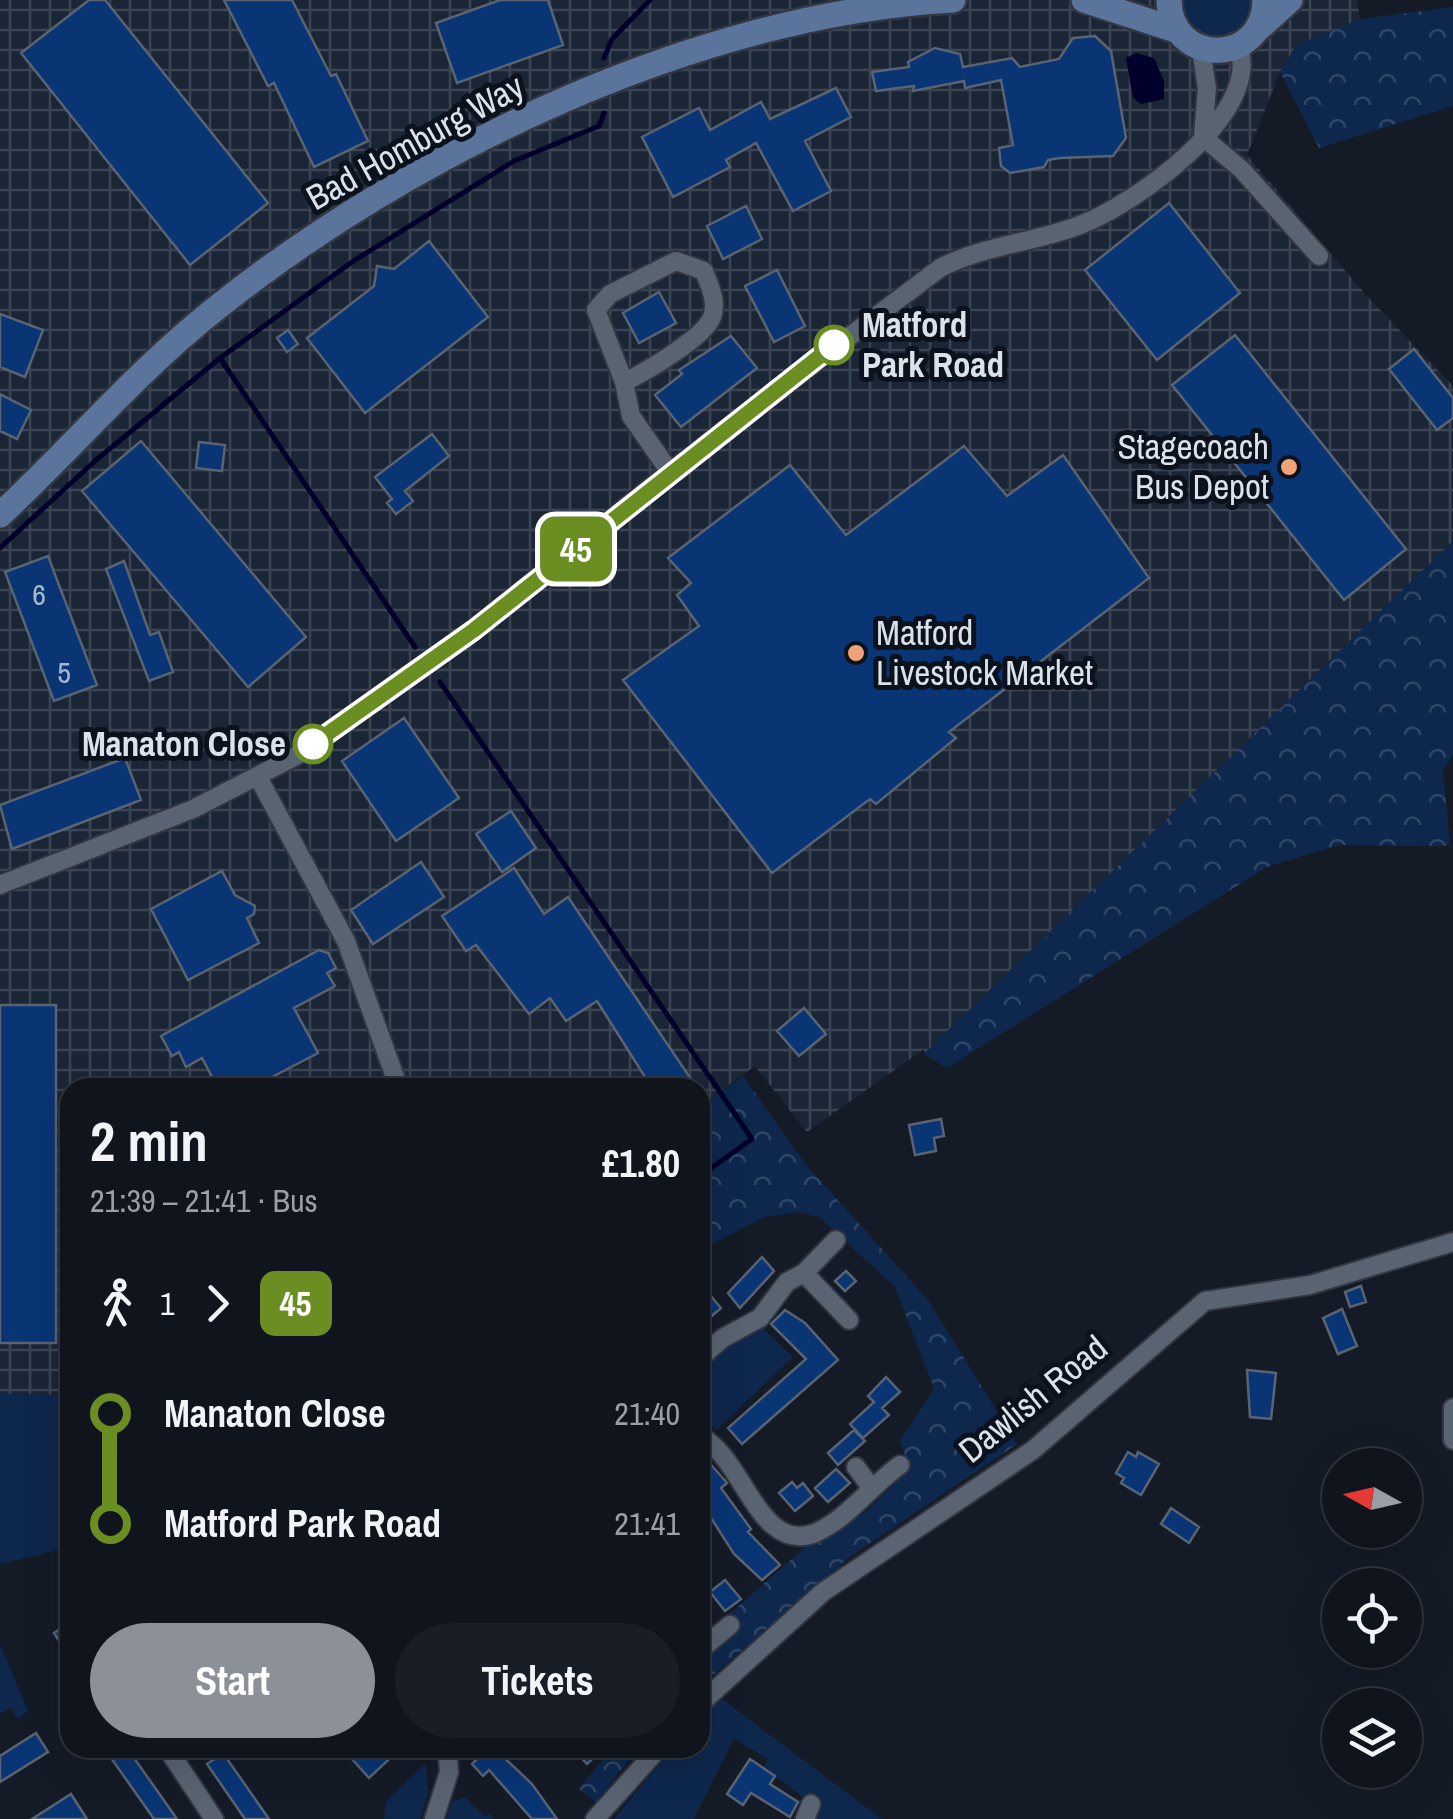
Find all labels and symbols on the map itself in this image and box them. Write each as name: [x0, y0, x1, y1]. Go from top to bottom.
street label: Bad Homburg Way: [298, 62, 532, 221]
place label: Matford Park Road: [862, 301, 1004, 388]
marker: Matford Park Road: [815, 326, 853, 364]
place label: Stagecoach Bus Depot: [1117, 423, 1269, 510]
marker: Stagecoach Bus Depot: [1278, 456, 1300, 478]
line badge: 45: [531, 516, 621, 582]
house number: 6: [32, 574, 46, 614]
place label: Matford Livestock Market: [876, 609, 1093, 696]
marker: Matford Livestock Market: [845, 642, 867, 664]
house number: 5: [57, 652, 71, 692]
place label: Manaton Close: [82, 720, 286, 767]
marker: Manaton Close: [294, 725, 332, 763]
street label: Dawlish Road: [948, 1324, 1117, 1473]
north arrow: [1322, 1448, 1422, 1548]

